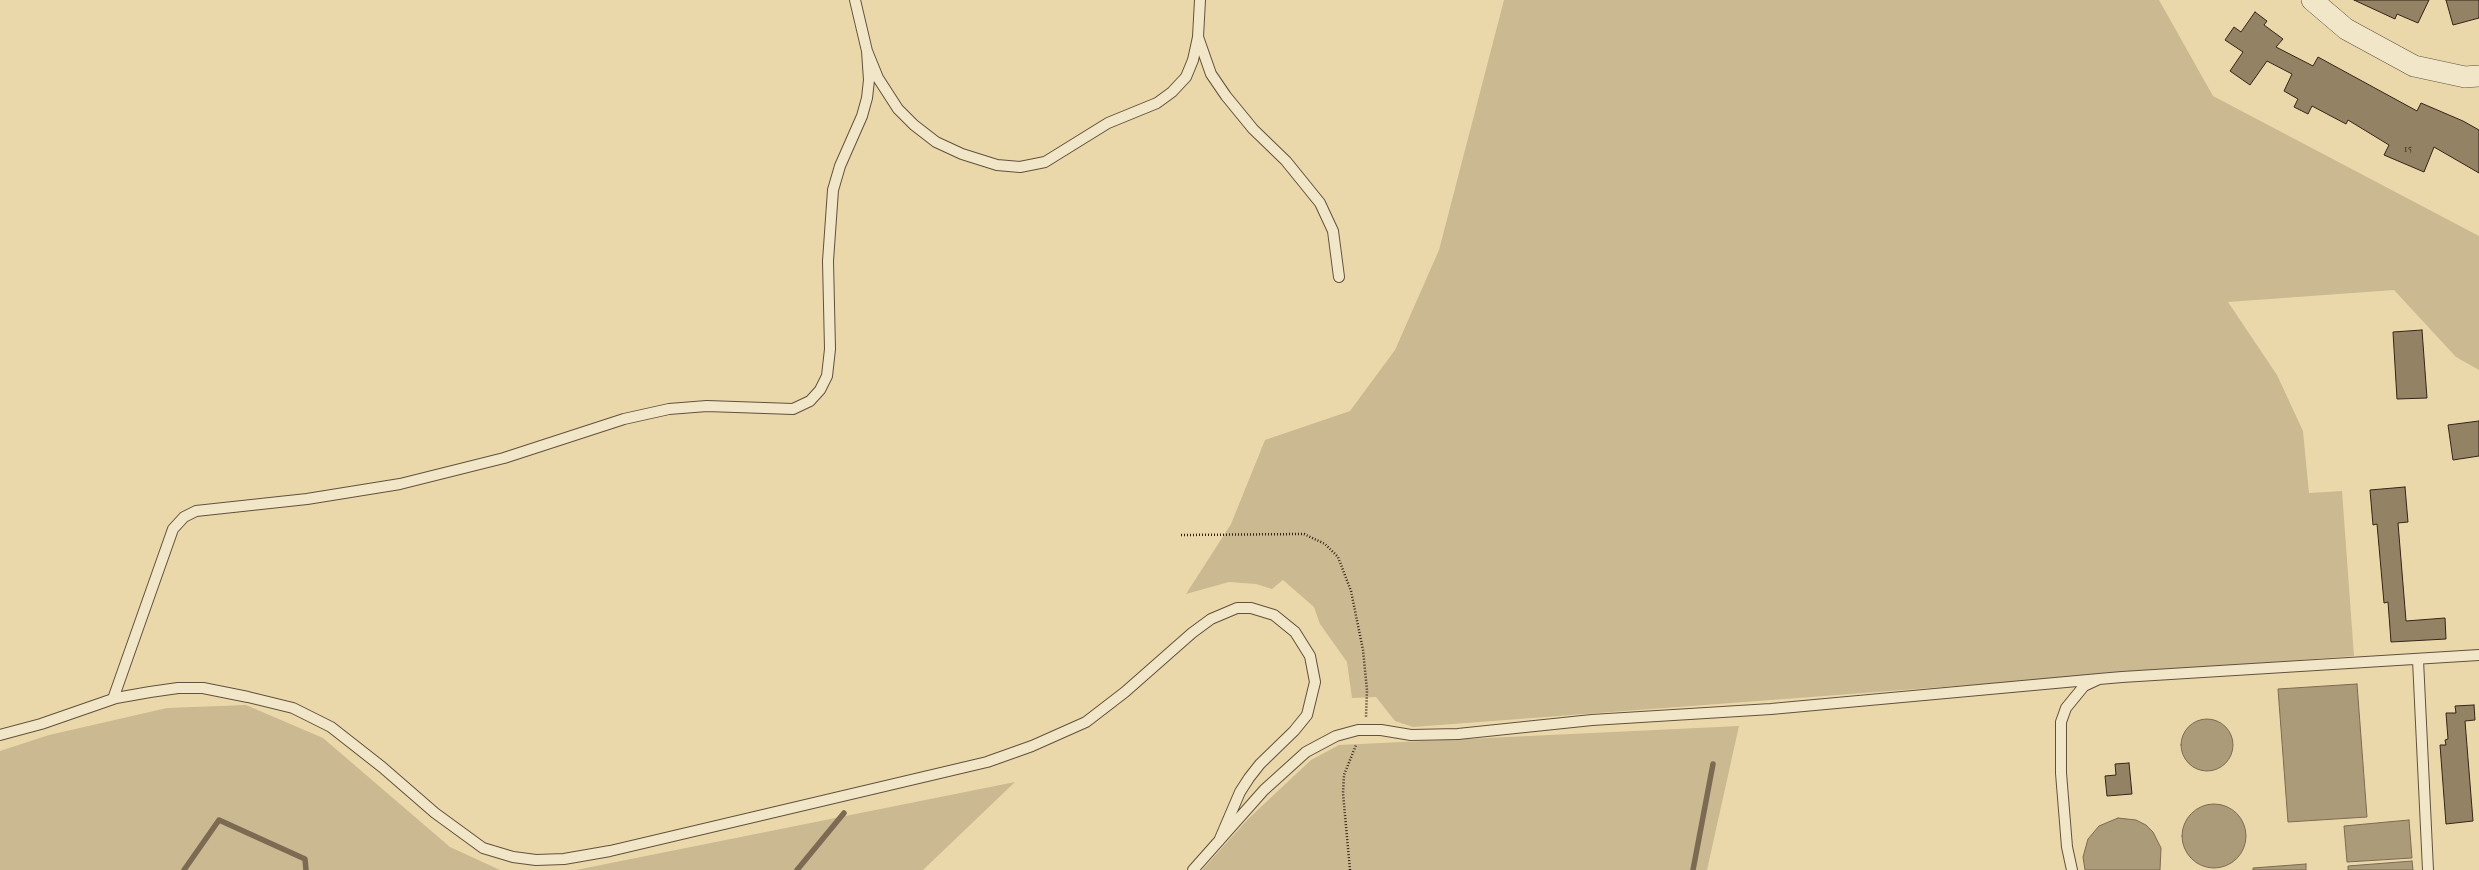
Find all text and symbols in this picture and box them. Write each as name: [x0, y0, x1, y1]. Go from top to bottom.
house number: 15: [2404, 142, 2412, 156]

